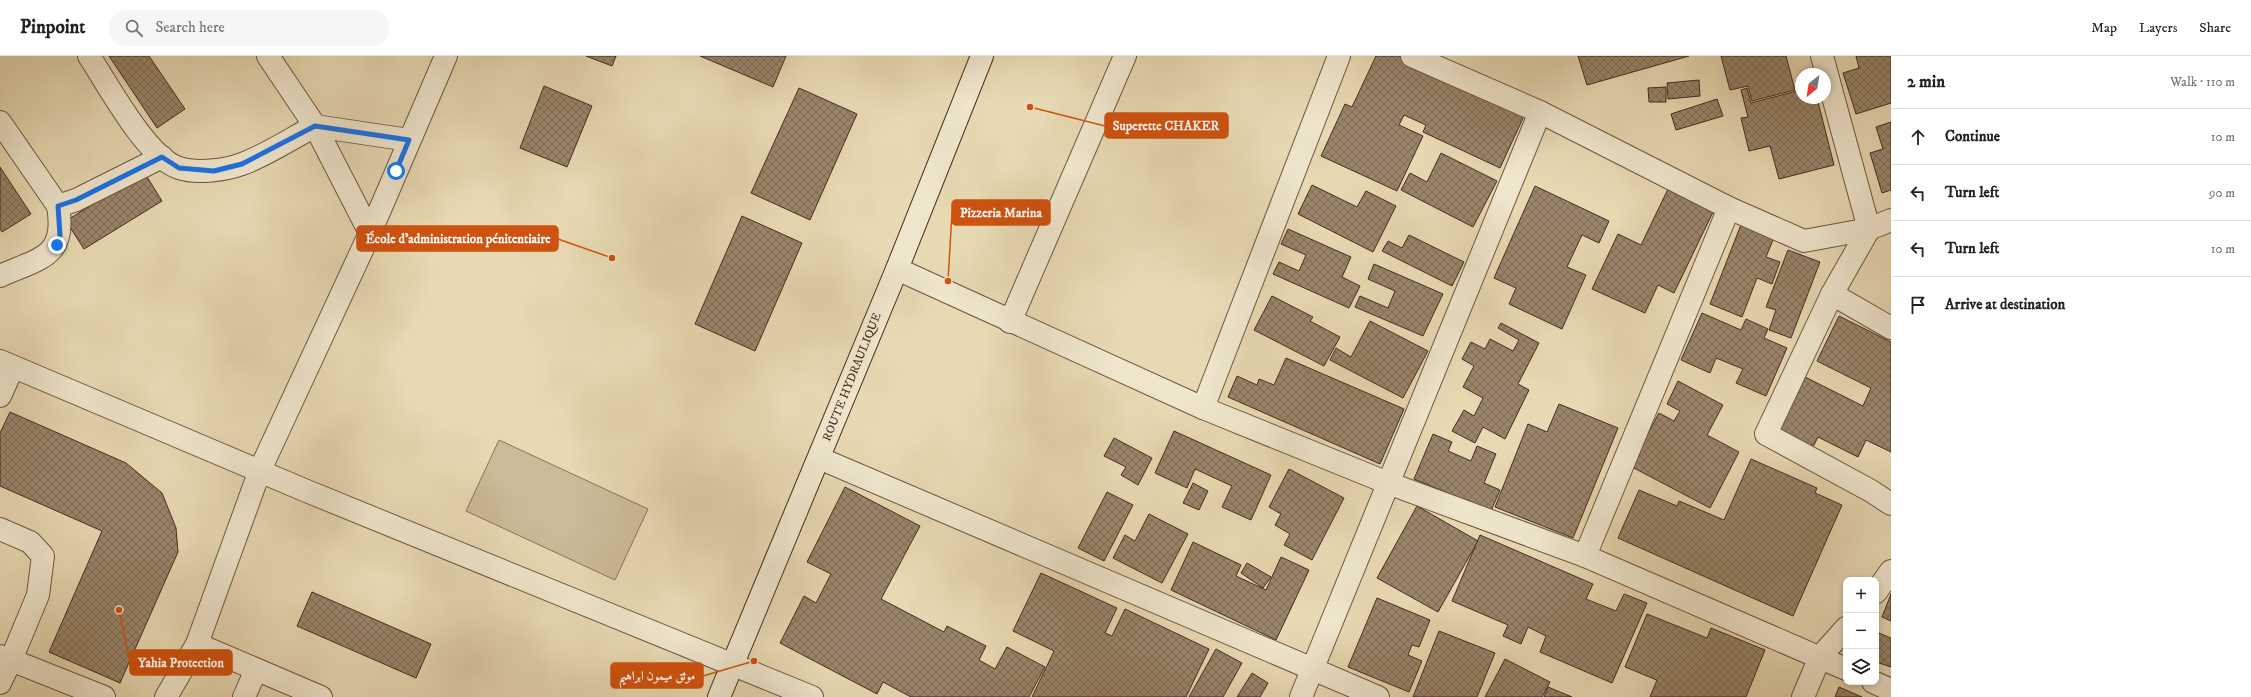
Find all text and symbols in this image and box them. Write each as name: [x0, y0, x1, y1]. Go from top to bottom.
search box: [109, 10, 389, 46]
text: Pinpoint: [20, 16, 85, 39]
icon: search: [123, 17, 145, 39]
text: Search here: [155, 18, 225, 37]
text: Map: [2091, 19, 2117, 37]
text: Layers: [2139, 19, 2177, 37]
text: Share: [2199, 19, 2231, 37]
north arrow: [1795, 68, 1831, 104]
text: 2 min: [1907, 71, 1945, 93]
text: Walk · 110 m: [2170, 74, 2235, 90]
callout: Superette CHAKER: [1105, 113, 1228, 138]
text: Superette CHAKER: [1113, 118, 1220, 135]
icon: ahead: [1907, 126, 1929, 148]
text: Continue: [1945, 127, 2000, 146]
text: 10 m: [2211, 129, 2235, 145]
route start: [387, 162, 405, 180]
icon: left: [1907, 182, 1929, 204]
text: Turn left: [1945, 183, 1999, 202]
text: 90 m: [2209, 185, 2235, 201]
callout: Pizzeria Marina: [952, 200, 1050, 225]
text: Pizzeria Marina: [960, 205, 1042, 221]
callout: École d'administration pénitentiaire: [357, 226, 558, 251]
text: École d'administration pénitentiaire: [365, 230, 551, 248]
route end: [48, 236, 66, 254]
icon: left: [1907, 238, 1929, 260]
text: Turn left: [1945, 239, 1999, 258]
text: 10 m: [2211, 241, 2235, 257]
icon: arrive: [1907, 294, 1929, 316]
text: Arrive at destination: [1945, 295, 2065, 314]
street label: ROUTE HYDRAULIQUE: [819, 310, 885, 443]
map controls: [1843, 577, 1879, 685]
button: +: [1843, 577, 1879, 613]
button: −: [1843, 613, 1879, 649]
button: layers: [1843, 649, 1879, 685]
callout: Yahia Protection: [130, 650, 232, 675]
text: Yahia Protection: [137, 655, 224, 671]
callout: موثق ميمون ابراهيم: [611, 663, 703, 688]
text: موثق ميمون ابراهيم: [619, 668, 695, 689]

